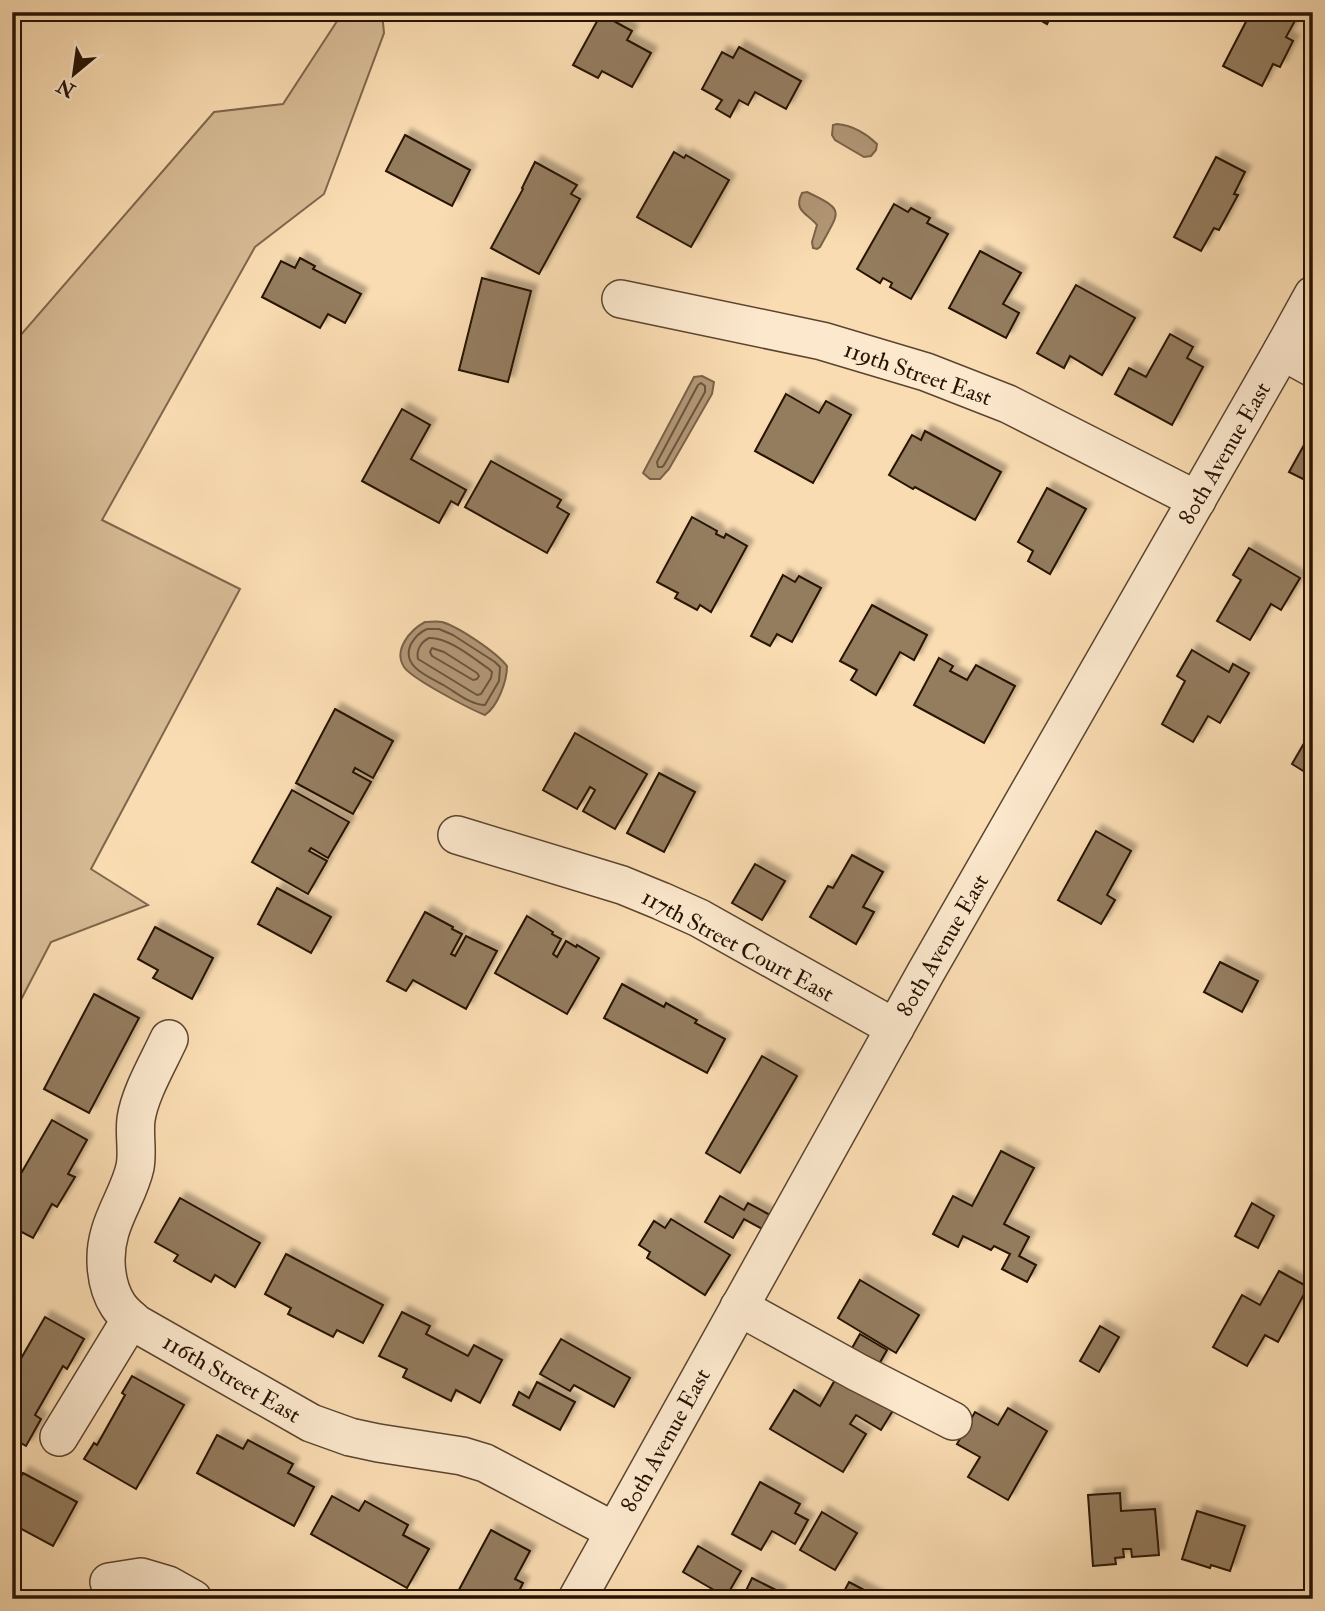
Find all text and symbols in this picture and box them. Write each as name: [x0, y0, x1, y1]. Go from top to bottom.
north arrow: [38, 38, 108, 108]
text: N: [52, 73, 80, 103]
street label: 119th Street East: [840, 335, 995, 412]
street label: 80th Avenue East: [1172, 377, 1277, 530]
street label: 80th Avenue East: [890, 869, 995, 1022]
street label: 117th Street Court East: [637, 882, 839, 1008]
street label: 116th Street East: [158, 1327, 306, 1429]
street label: 80th Avenue East: [614, 1363, 717, 1517]

